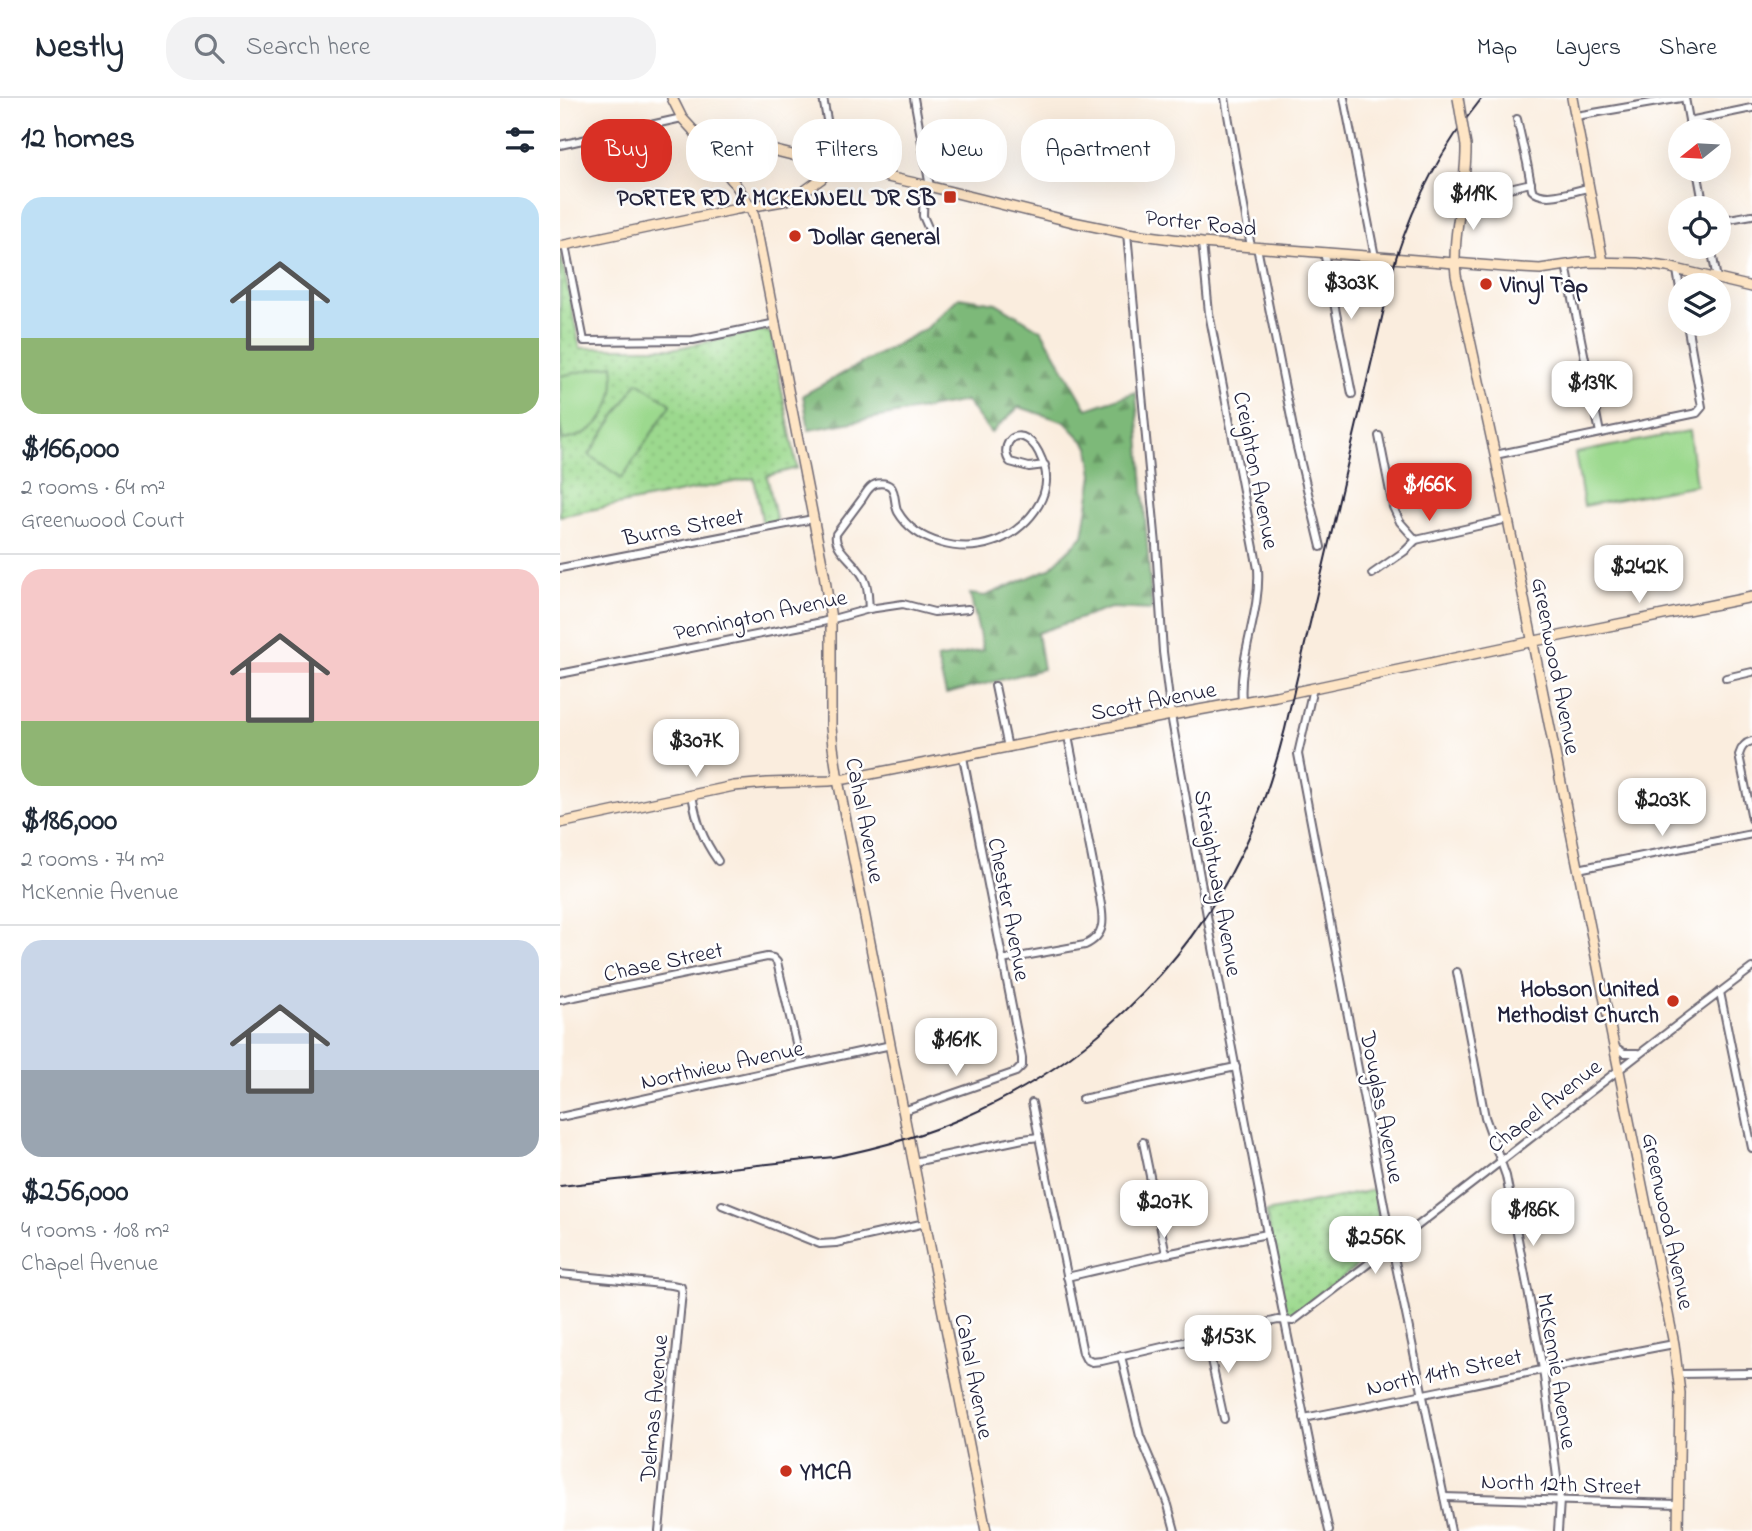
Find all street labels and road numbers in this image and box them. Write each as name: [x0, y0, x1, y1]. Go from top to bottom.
street label: Porter Road: [1143, 202, 1258, 247]
street label: Creighton Avenue: [1222, 389, 1286, 553]
street label: Burns Street: [619, 501, 747, 557]
street label: Greenwood Avenue: [1521, 575, 1588, 759]
street label: Pennington Avenue: [671, 582, 851, 652]
street label: Scott Avenue: [1088, 674, 1220, 731]
street label: Cahal Avenue: [835, 755, 892, 887]
street label: Straightway Avenue: [1182, 787, 1249, 980]
street label: Chester Avenue: [977, 835, 1038, 985]
street label: Chase Street: [601, 935, 727, 992]
street label: Douglas Avenue: [1348, 1028, 1412, 1187]
street label: Northview Avenue: [638, 1033, 808, 1100]
street label: Chapel Avenue: [1481, 1051, 1610, 1162]
street label: Greenwood Avenue: [1632, 1130, 1702, 1314]
street label: McKennie Avenue: [1527, 1291, 1584, 1452]
street label: Cahal Avenue: [944, 1311, 1001, 1443]
street label: Delmas Avenue: [633, 1333, 678, 1484]
street label: North 14th Street: [1364, 1341, 1526, 1406]
street label: North 12th Street: [1480, 1466, 1642, 1505]

